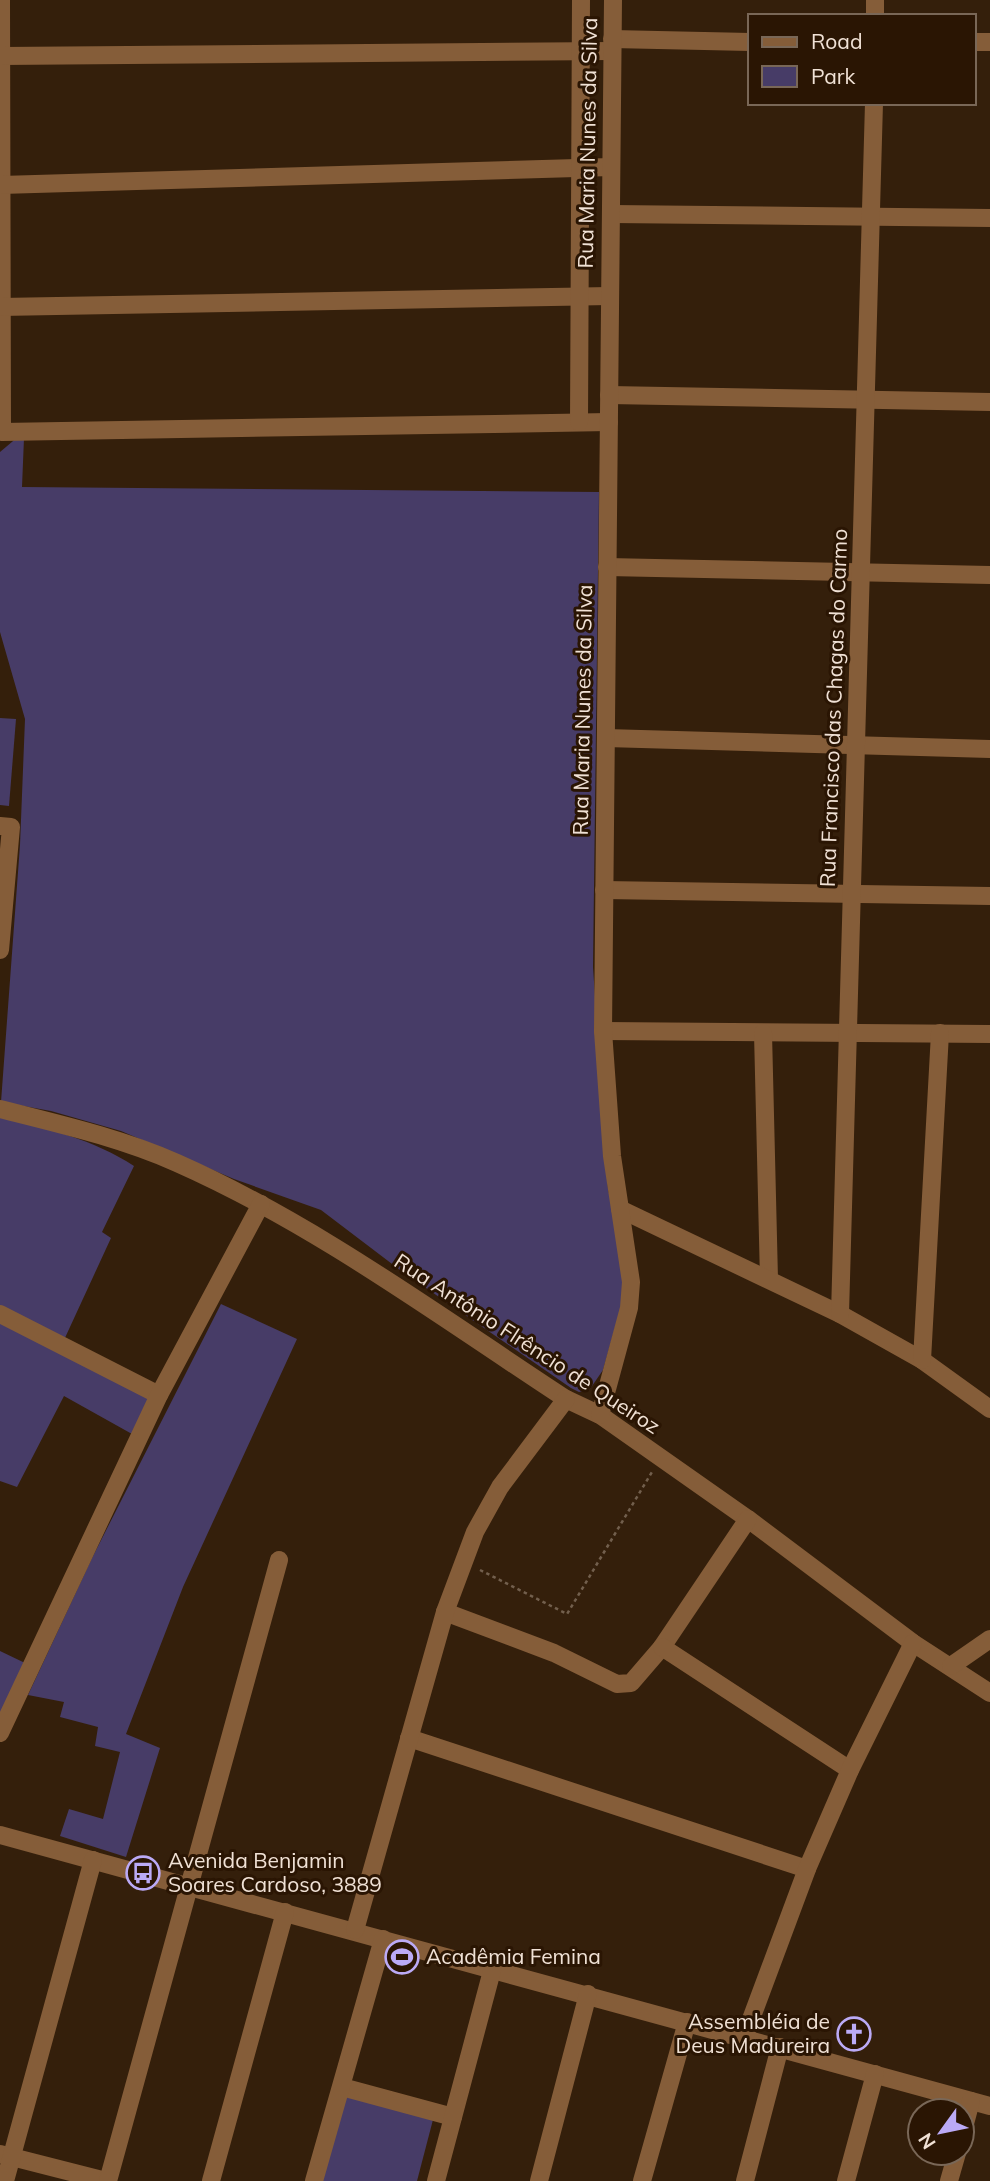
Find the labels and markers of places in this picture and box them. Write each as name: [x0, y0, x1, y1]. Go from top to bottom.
place label: Avenida Benjamin Soares Cardoso, 3889: [168, 1847, 382, 1897]
bus stop icon: Avenida Benjamin Soares Cardoso, 3889: [124, 1854, 162, 1892]
sports icon: Acadêmia Femina: [383, 1938, 421, 1976]
place label: Acadêmia Femina: [426, 1943, 601, 1969]
place label: Assembléia de Deus Madureira: [676, 2008, 830, 2058]
church icon: Assembléia de Deus Madureira: [835, 2015, 873, 2053]

